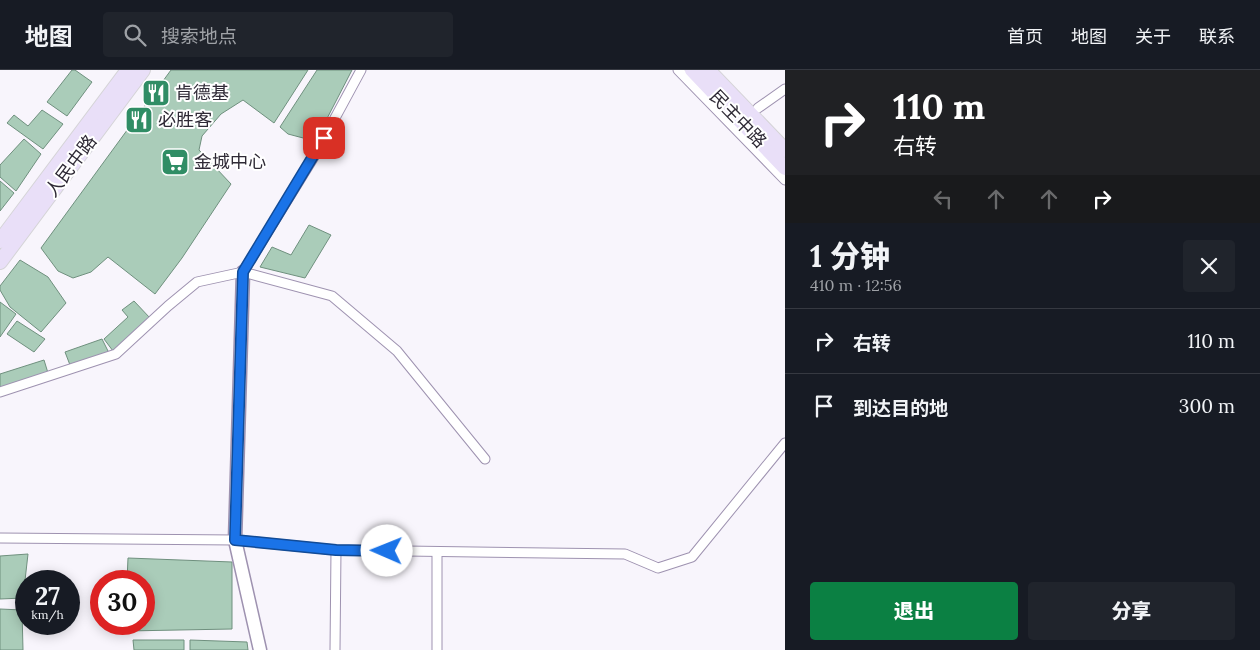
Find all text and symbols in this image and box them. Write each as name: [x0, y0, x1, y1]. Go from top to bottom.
search box: [103, 12, 453, 57]
text: 地图: [25, 21, 73, 52]
icon: search: [121, 21, 149, 49]
text: 搜索地点: [161, 24, 237, 48]
text: 首页: [1007, 25, 1043, 48]
text: 地图: [1071, 25, 1107, 48]
text: 关于: [1135, 25, 1171, 48]
text: 联系: [1199, 25, 1235, 48]
restaurant icon: 肯德基: [141, 78, 171, 108]
place label: 肯德基: [175, 81, 229, 104]
text: 110 m: [893, 84, 985, 129]
street label: 民主中路: [705, 85, 772, 153]
icon: right: [810, 90, 875, 155]
restaurant icon: 必胜客: [124, 105, 154, 135]
place label: 必胜客: [158, 108, 212, 131]
pin: [303, 117, 345, 159]
icon: arrive: [310, 124, 338, 152]
street label: 人民中路: [40, 130, 101, 201]
text: 右转: [893, 132, 937, 160]
supermarket icon: 金城中心: [160, 147, 190, 177]
place label: 金城中心: [194, 150, 266, 173]
icon: left: [929, 185, 957, 213]
icon: ahead: [982, 185, 1010, 213]
icon: ahead: [1035, 185, 1063, 213]
icon: right: [1088, 185, 1116, 213]
text: 1 分钟: [810, 237, 890, 275]
button: close: [1183, 240, 1235, 292]
text: 410 m · 12:56: [810, 275, 902, 295]
icon: right: [810, 327, 838, 355]
text: 110 m: [1187, 329, 1235, 353]
text: 右转: [853, 331, 891, 355]
icon: arrive: [810, 392, 838, 420]
text: 300 m: [1179, 394, 1235, 418]
text: 到达目的地: [853, 396, 948, 420]
position arrow: [360, 524, 412, 576]
speed limit sign: 30: [90, 570, 155, 635]
text: 27: [35, 580, 60, 612]
button: 退出: [810, 582, 1018, 640]
button: 分享: [1028, 582, 1235, 640]
text: km/h: [31, 607, 64, 622]

